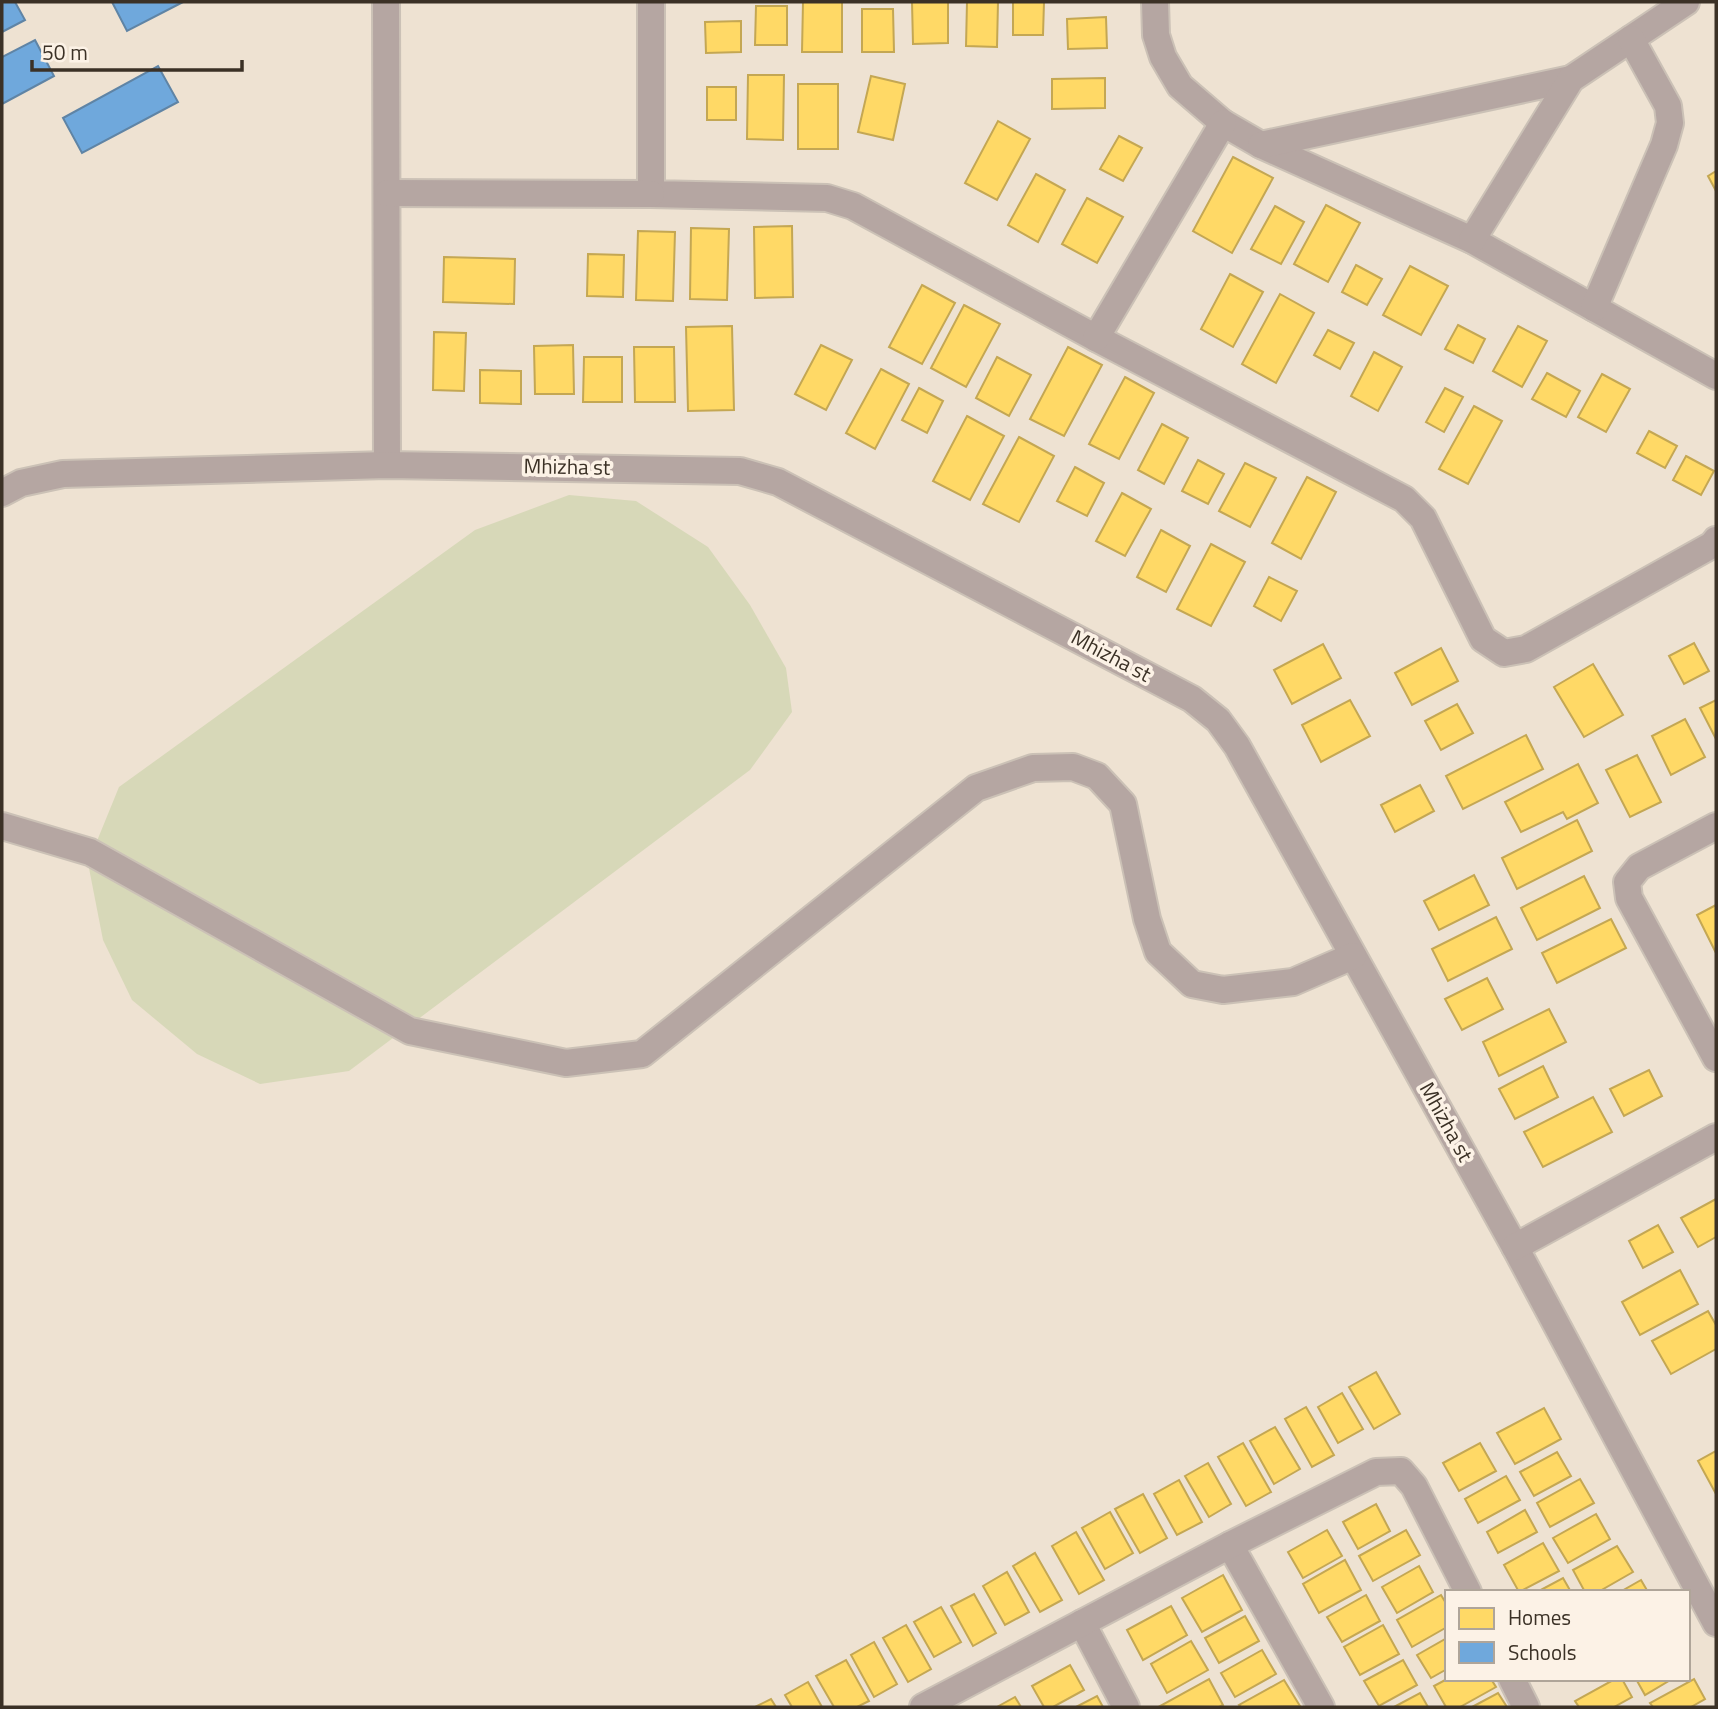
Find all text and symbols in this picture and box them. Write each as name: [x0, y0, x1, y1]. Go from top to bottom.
scale bar: [32, 28, 242, 72]
text: 50 m: [42, 36, 88, 68]
street label: Mhizha st: [523, 449, 611, 483]
street label: Mhizha st: [1066, 621, 1158, 690]
street label: Mhizha st: [1412, 1076, 1482, 1168]
legend: [1445, 1590, 1690, 1681]
text: Homes: [1508, 1601, 1571, 1633]
text: Schools: [1508, 1636, 1577, 1668]

